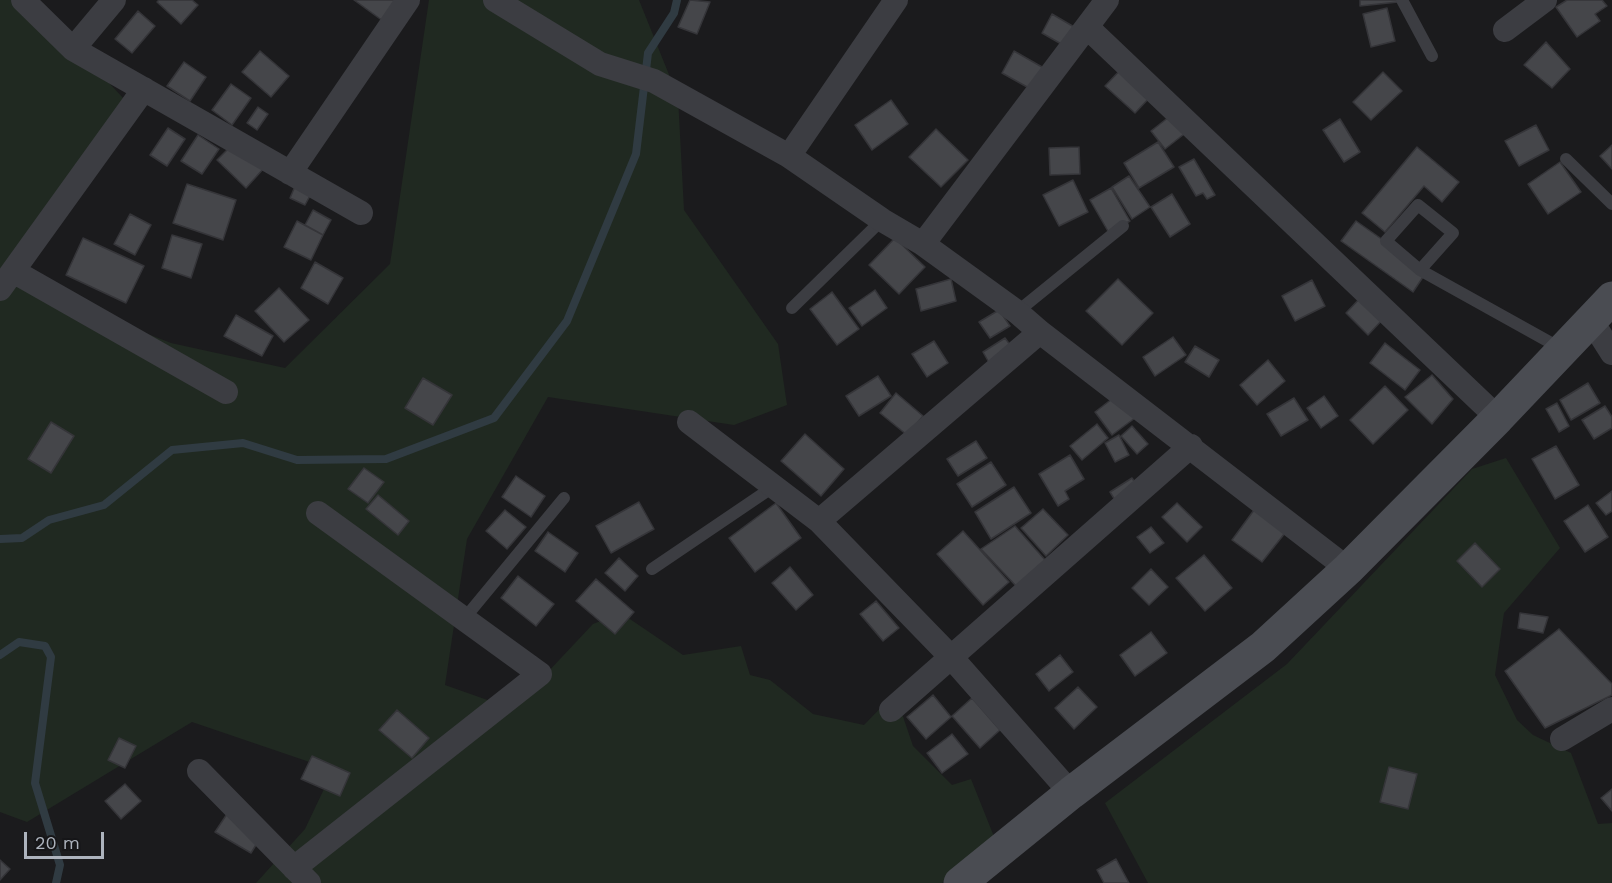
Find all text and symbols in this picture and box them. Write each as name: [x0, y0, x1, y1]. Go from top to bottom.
scale bar: [27, 820, 106, 858]
text: 20 m: [35, 832, 80, 853]

